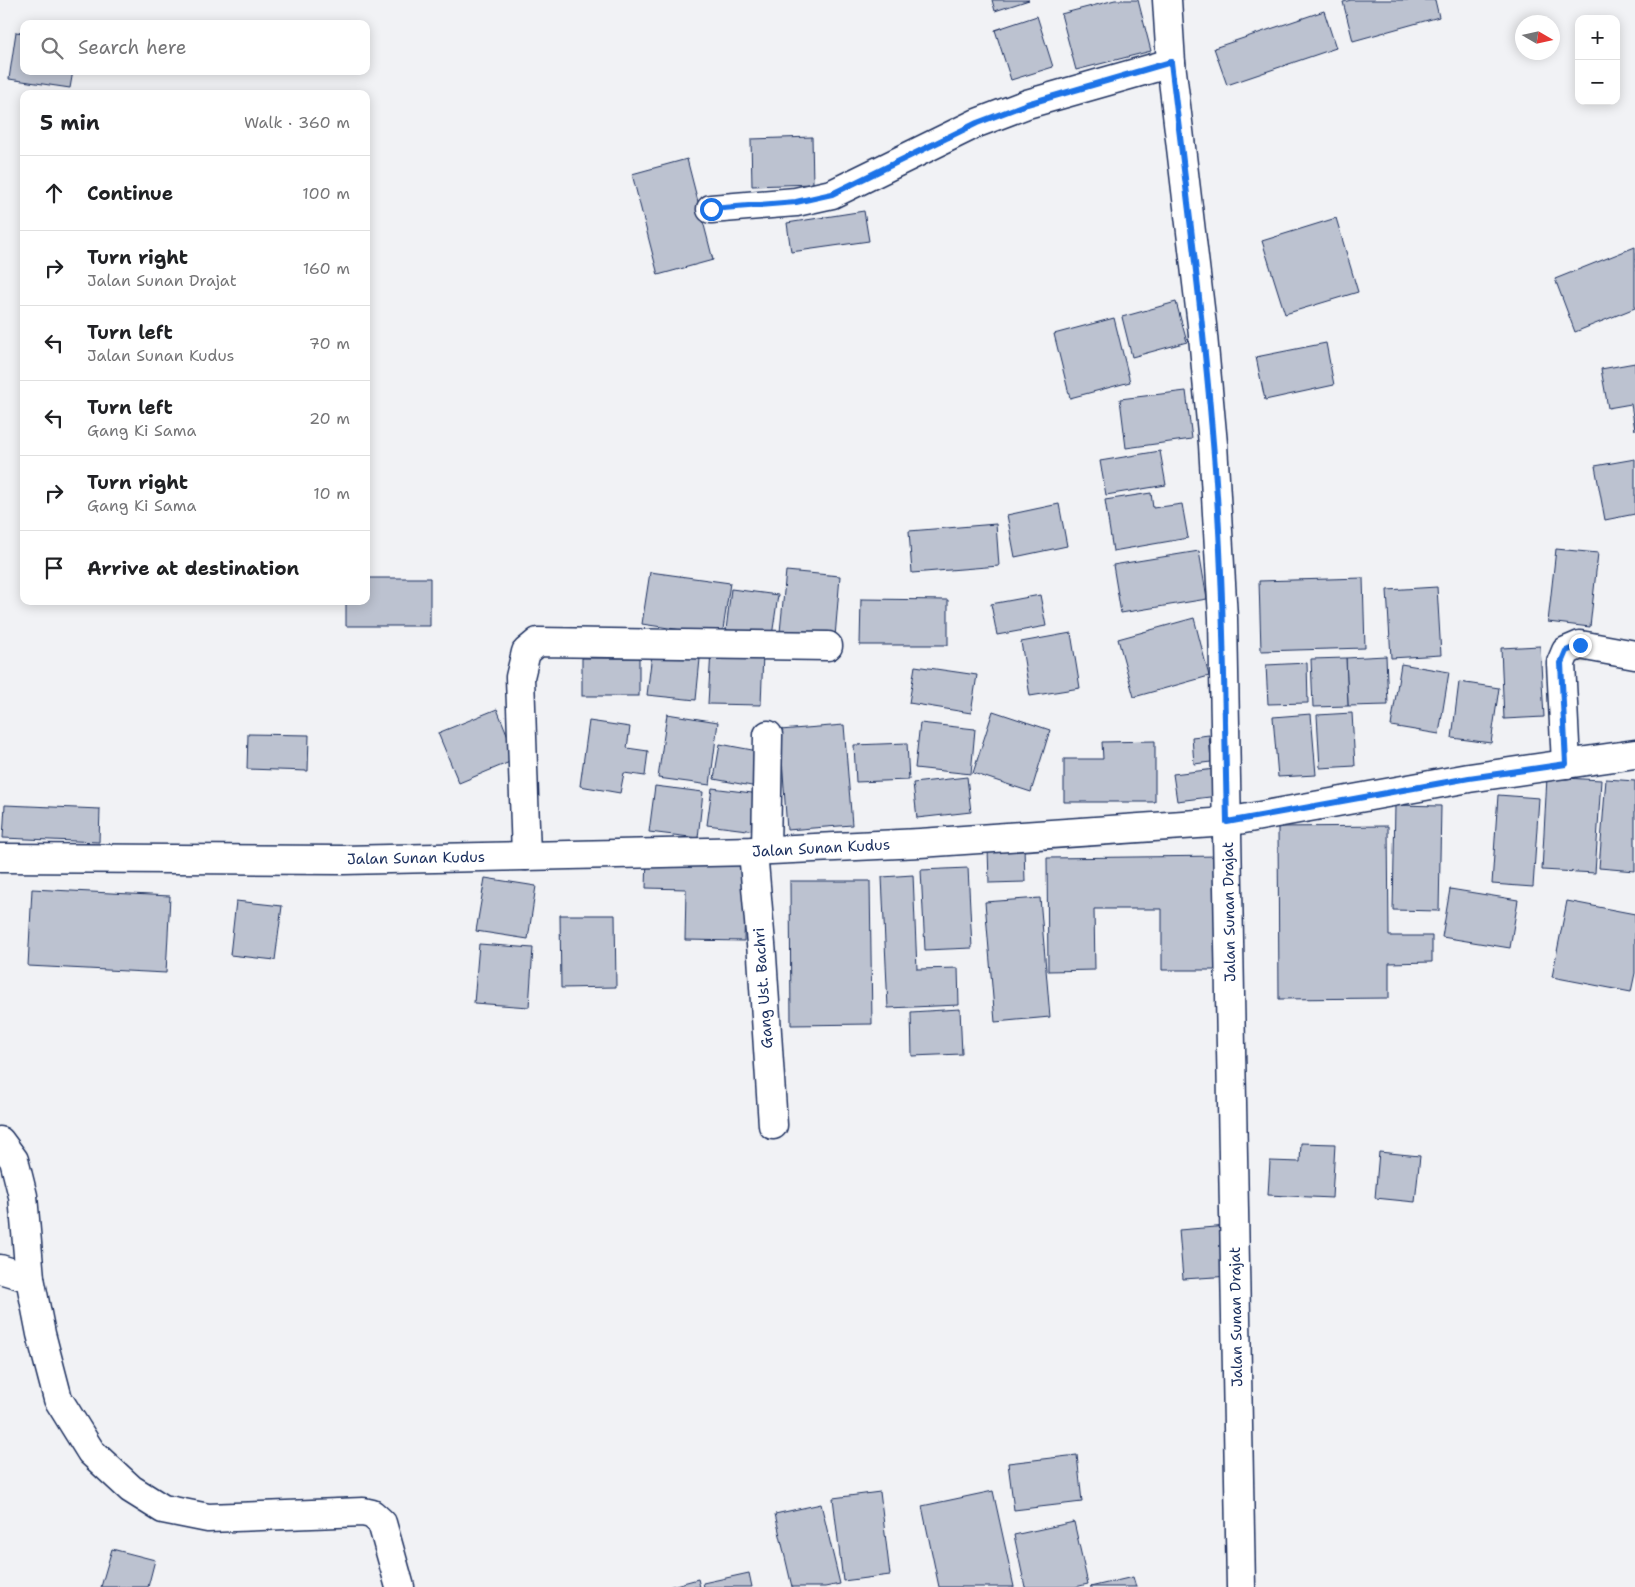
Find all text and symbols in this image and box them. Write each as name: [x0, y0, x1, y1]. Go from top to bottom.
north arrow: [1515, 15, 1560, 60]
map controls: [1575, 15, 1620, 105]
button: +: [1575, 15, 1620, 60]
search box: [20, 20, 370, 75]
icon: search: [38, 34, 66, 62]
text: Search here: [78, 35, 187, 60]
button: −: [1575, 60, 1620, 105]
text: 5 min: [40, 109, 100, 137]
text: Walk · 360 m: [244, 112, 350, 133]
icon: ahead: [40, 179, 68, 207]
text: Continue: [87, 181, 173, 206]
text: 100 m: [302, 183, 350, 204]
route start: [700, 198, 723, 221]
text: Turn right: [87, 245, 188, 270]
icon: right: [40, 254, 68, 282]
text: 160 m: [303, 258, 350, 279]
text: Jalan Sunan Drajat: [87, 270, 237, 291]
text: Turn left: [87, 320, 173, 345]
icon: left: [40, 329, 68, 357]
text: 70 m: [309, 333, 350, 354]
text: Jalan Sunan Kudus: [87, 345, 234, 366]
text: Turn left: [87, 395, 173, 420]
icon: left: [40, 404, 68, 432]
text: 20 m: [309, 408, 350, 429]
text: Gang Ki Sama: [87, 420, 196, 441]
text: Turn right: [87, 470, 188, 495]
icon: right: [40, 479, 68, 507]
text: 10 m: [313, 483, 350, 504]
text: Gang Ki Sama: [87, 495, 196, 516]
icon: arrive: [40, 554, 68, 582]
text: Arrive at destination: [87, 556, 299, 581]
route end: [1569, 634, 1592, 657]
street label: Jalan Sunan Kudus: [751, 834, 891, 862]
street label: Jalan Sunan Drajat: [1218, 842, 1240, 982]
street label: Jalan Sunan Kudus: [347, 847, 485, 869]
street label: Gang Ust. Bachri: [749, 927, 777, 1049]
street label: Jalan Sunan Drajat: [1225, 1247, 1247, 1387]

